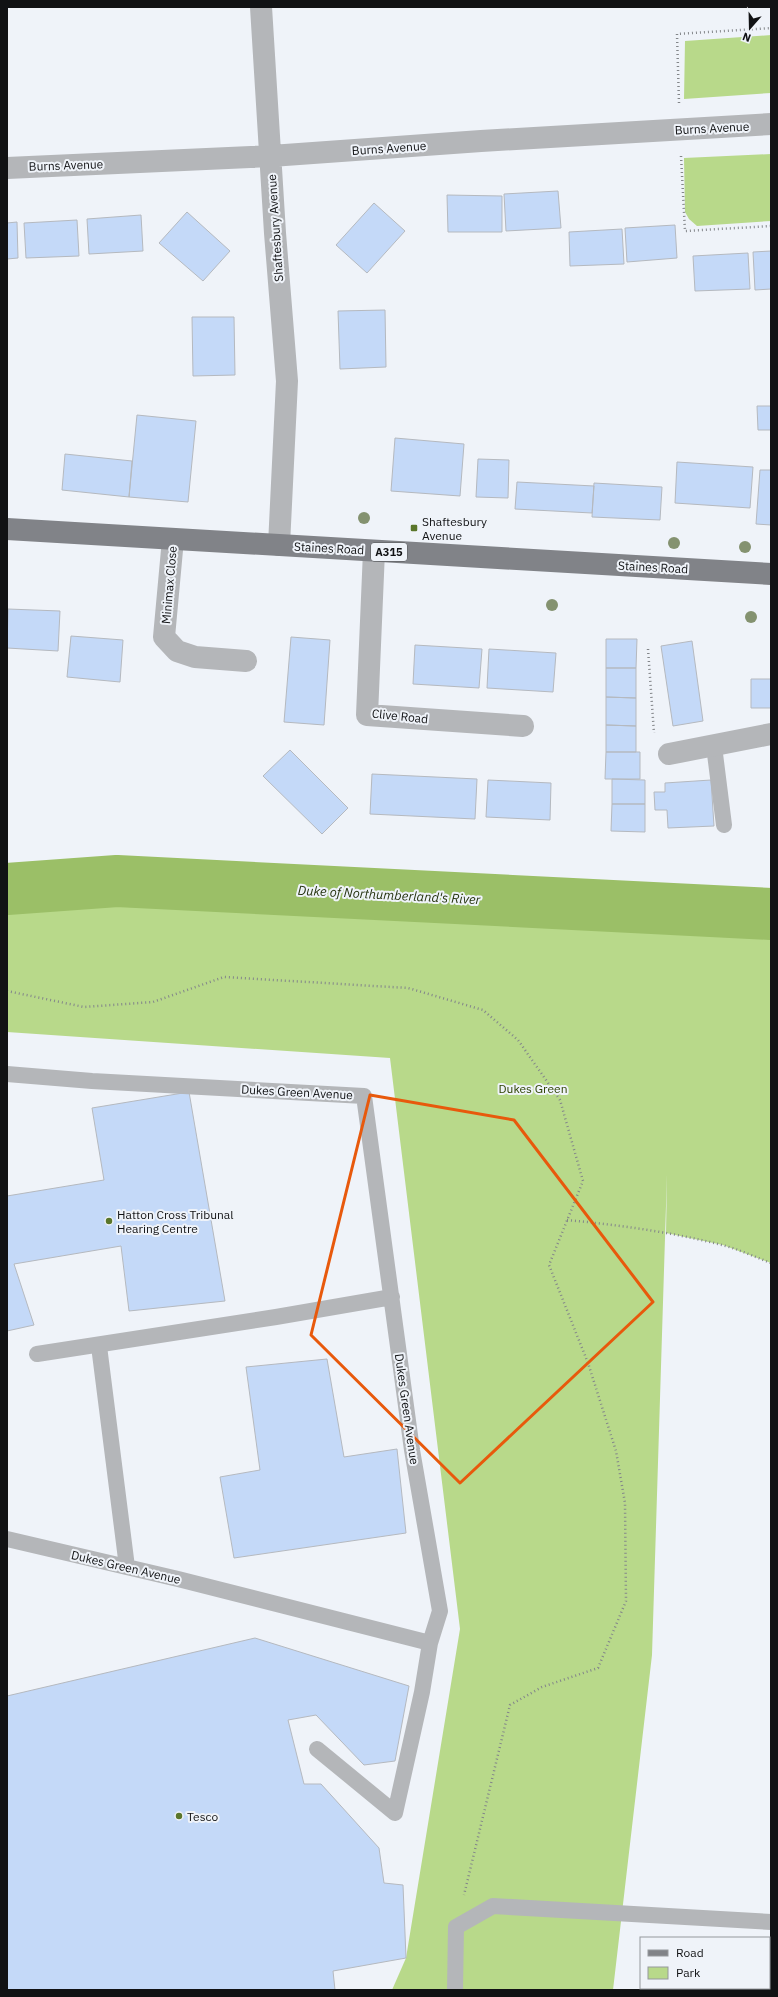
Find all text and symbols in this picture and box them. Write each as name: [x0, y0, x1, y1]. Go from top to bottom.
north arrow: [730, 8, 770, 48]
text: N: [740, 29, 753, 45]
street label: Burns Avenue: [674, 119, 750, 137]
street label: Burns Avenue: [351, 138, 427, 158]
street label: Burns Avenue: [28, 156, 104, 174]
street label: Shaftesbury Avenue: [264, 173, 286, 282]
place label: Shaftesbury Avenue: [422, 514, 487, 543]
marker: Shaftesbury Avenue: [409, 523, 419, 533]
street label: Staines Road: [294, 539, 364, 557]
road number: A315: [371, 543, 407, 561]
street label: Minimax Close: [158, 545, 180, 625]
street label: Staines Road: [618, 558, 688, 576]
street label: Clive Road: [371, 706, 429, 726]
water label: Duke of Northumberland's River: [297, 882, 482, 908]
park label: Dukes Green: [499, 1081, 567, 1096]
street label: Dukes Green Avenue: [241, 1082, 354, 1102]
place label: Hatton Cross Tribunal Hearing Centre: [117, 1207, 234, 1236]
marker: Hatton Cross Tribunal Hearing Centre: [104, 1216, 114, 1226]
street label: Dukes Green Avenue: [392, 1353, 422, 1466]
street label: Dukes Green Avenue: [70, 1547, 183, 1587]
place label: Tesco: [187, 1809, 218, 1824]
marker: Tesco: [174, 1811, 184, 1821]
legend: [640, 1937, 770, 1989]
text: Road: [676, 1945, 704, 1960]
text: Park: [676, 1965, 701, 1980]

